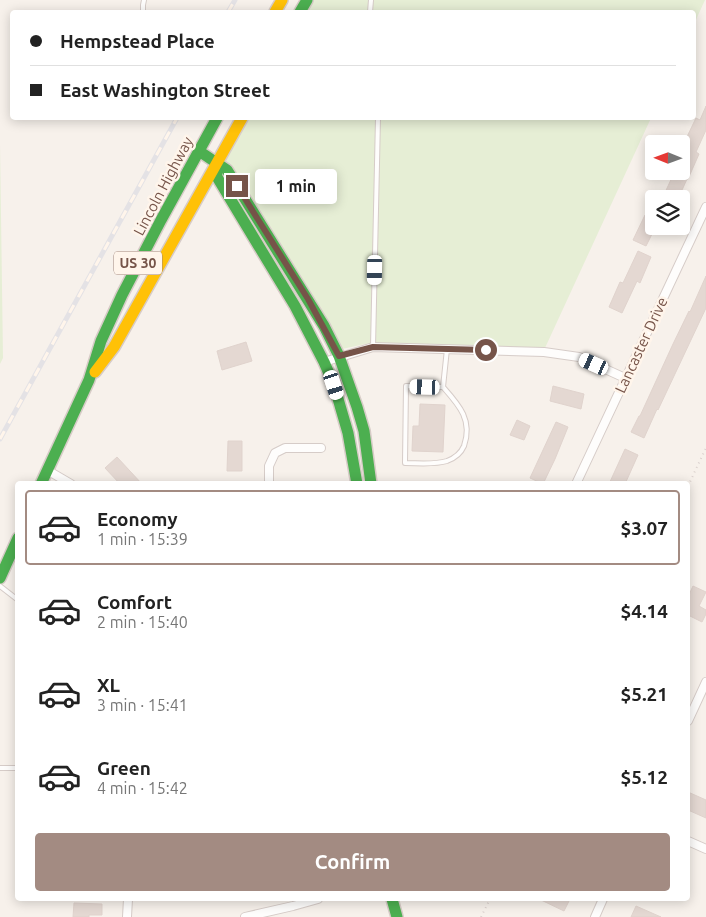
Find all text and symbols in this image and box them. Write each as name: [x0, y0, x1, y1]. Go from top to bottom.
text: Hempstead Place: [60, 30, 215, 52]
text: East Washington Street: [60, 79, 270, 101]
street label: Lincoln Highway: [130, 134, 196, 238]
north arrow: [645, 135, 690, 180]
map controls: [645, 135, 690, 235]
callout: 1 min: [254, 168, 337, 204]
route end: [226, 175, 248, 197]
text: 1 min: [276, 177, 316, 195]
button: layers: [645, 190, 690, 235]
road number: US 30: [114, 252, 162, 274]
car: [367, 255, 382, 285]
street label: Lancaster Drive: [611, 294, 671, 396]
route start: [475, 339, 497, 361]
car: [577, 351, 610, 377]
car: [322, 368, 345, 402]
car: [409, 379, 440, 395]
icon: car: [37, 505, 82, 550]
text: Economy: [97, 508, 178, 530]
text: $3.07: [620, 517, 668, 539]
text: 1 min · 15:39: [97, 530, 188, 548]
icon: car: [37, 588, 82, 633]
text: Comfort: [97, 591, 172, 613]
text: $4.14: [620, 600, 668, 622]
text: 2 min · 15:40: [97, 613, 188, 631]
icon: car: [37, 671, 82, 716]
text: XL: [97, 674, 120, 696]
text: $5.21: [620, 683, 668, 705]
text: 3 min · 15:41: [97, 696, 188, 714]
icon: car: [37, 754, 82, 799]
text: Green: [97, 757, 151, 779]
text: $5.12: [620, 766, 668, 788]
text: 4 min · 15:42: [97, 779, 188, 797]
button: Confirm: [35, 833, 670, 891]

